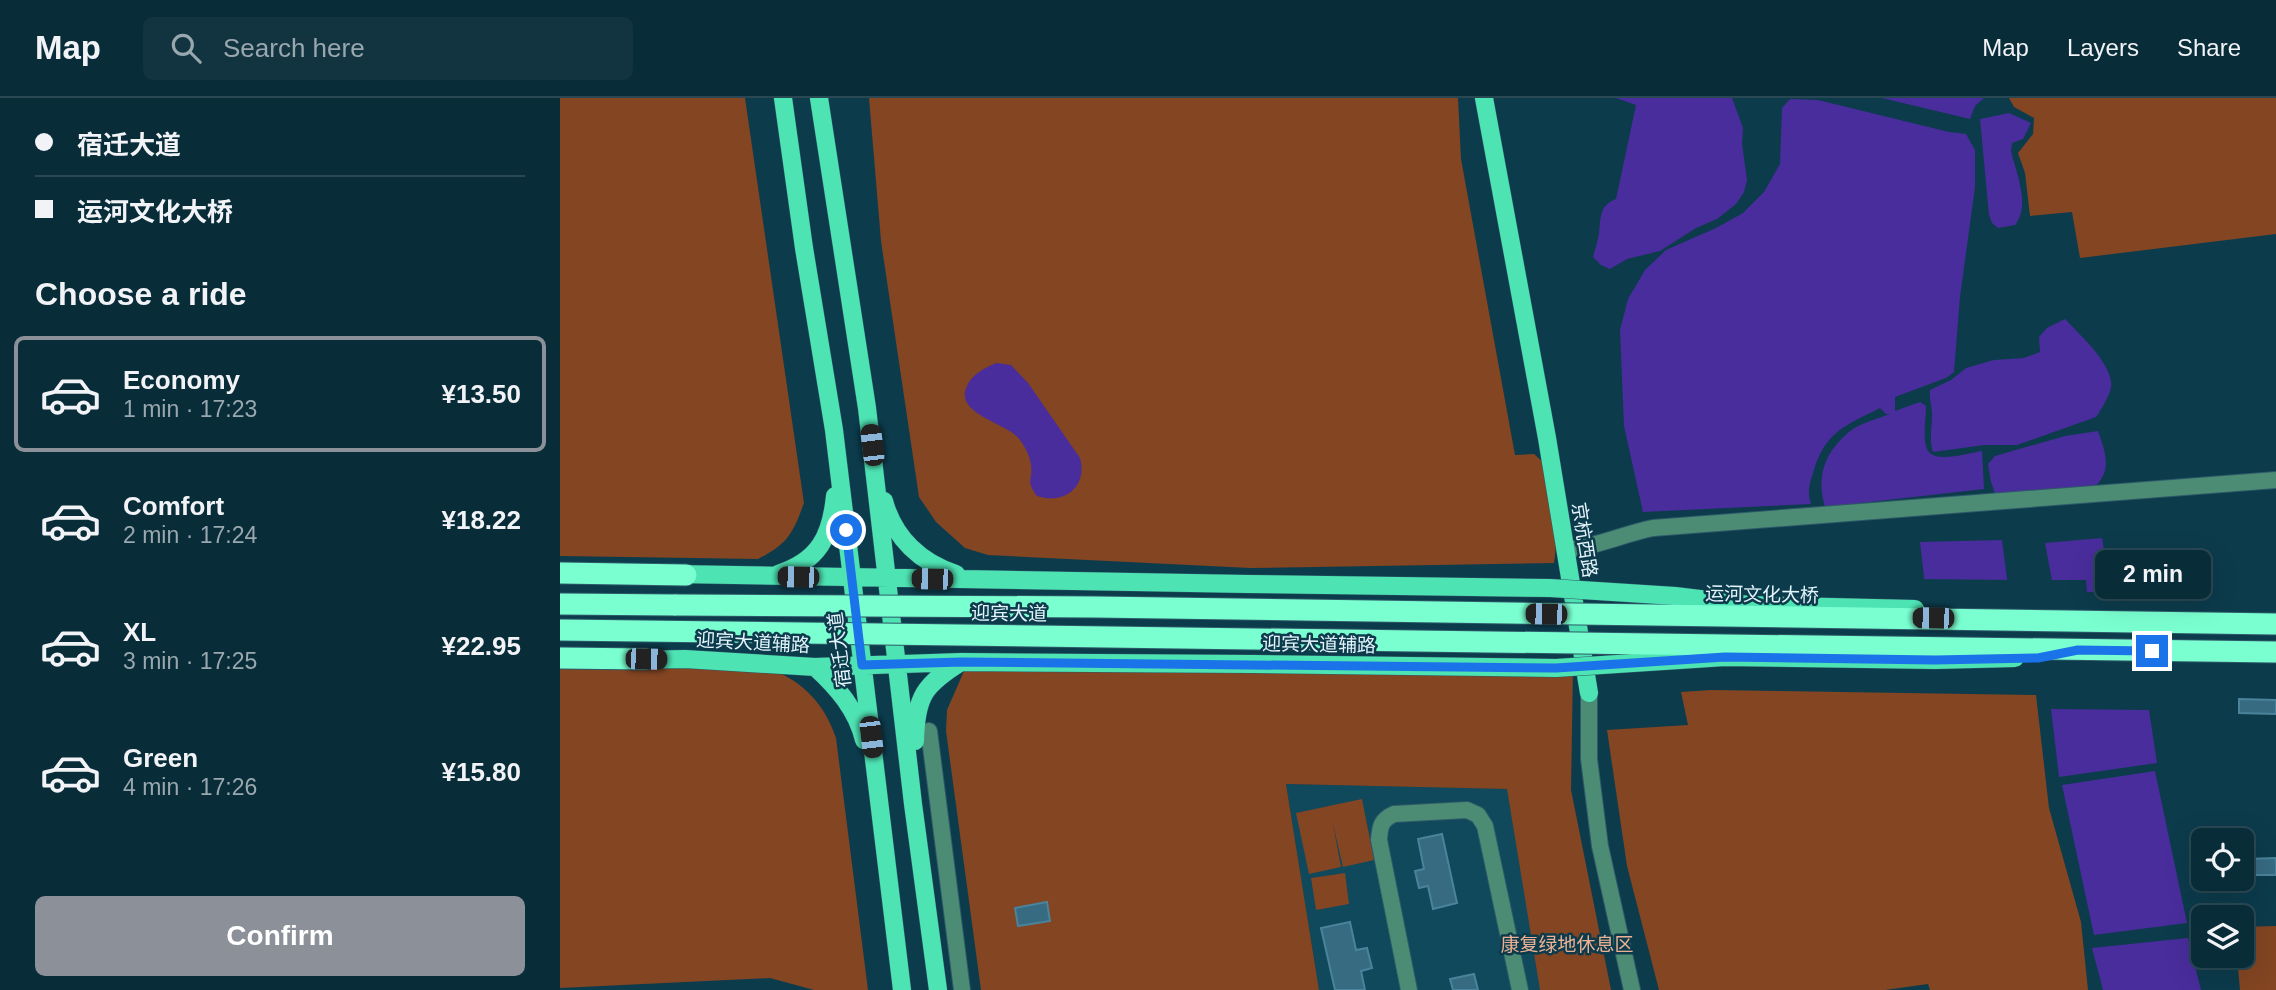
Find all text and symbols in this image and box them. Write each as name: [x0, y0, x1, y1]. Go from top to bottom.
search box: [143, 17, 633, 80]
text: Map: [35, 29, 101, 66]
icon: search: [167, 29, 205, 67]
text: Search here: [223, 33, 365, 63]
text: Map: [1982, 34, 2029, 61]
text: Layers: [2067, 34, 2139, 61]
text: Share: [2177, 34, 2241, 61]
text: 宿迁大道: [77, 130, 181, 160]
text: 运河文化大桥: [77, 197, 233, 227]
text: Choose a ride: [35, 276, 247, 312]
icon: car: [39, 363, 102, 426]
text: Economy: [123, 365, 240, 395]
text: ¥13.50: [441, 379, 521, 409]
text: 1 min · 17:23: [123, 396, 257, 422]
car: [860, 423, 885, 467]
icon: car: [39, 489, 102, 552]
text: Comfort: [123, 491, 224, 521]
street label: 京杭西路: [1568, 501, 1601, 579]
text: ¥18.22: [441, 505, 521, 535]
route start: [830, 514, 862, 546]
text: 2 min · 17:24: [123, 522, 257, 548]
callout: 2 min: [2094, 550, 2210, 598]
text: 2 min: [2123, 561, 2183, 587]
car: [777, 566, 820, 588]
car: [911, 568, 954, 590]
street label: 运河文化大桥: [1705, 583, 1819, 606]
street label: 迎宾大道: [971, 602, 1047, 625]
car: [1525, 603, 1568, 625]
car: [1912, 607, 1955, 629]
street label: 宿迁大道: [824, 611, 855, 689]
icon: car: [39, 615, 102, 678]
text: XL: [123, 617, 156, 647]
street label: 迎宾大道辅路: [695, 629, 810, 656]
text: ¥22.95: [441, 631, 521, 661]
street label: 迎宾大道辅路: [1262, 633, 1376, 656]
route end: [2136, 635, 2168, 667]
text: 3 min · 17:25: [123, 648, 257, 674]
car: [625, 648, 668, 670]
car: [859, 715, 884, 759]
icon: car: [39, 741, 102, 804]
text: Green: [123, 743, 198, 773]
text: ¥15.80: [441, 757, 521, 787]
text: 4 min · 17:26: [123, 774, 257, 800]
map controls: [2191, 828, 2254, 968]
button: locate: [2191, 828, 2254, 891]
button: Confirm: [35, 896, 525, 976]
button: layers: [2191, 905, 2254, 968]
park label: 康复绿地休息区: [1500, 934, 1634, 955]

